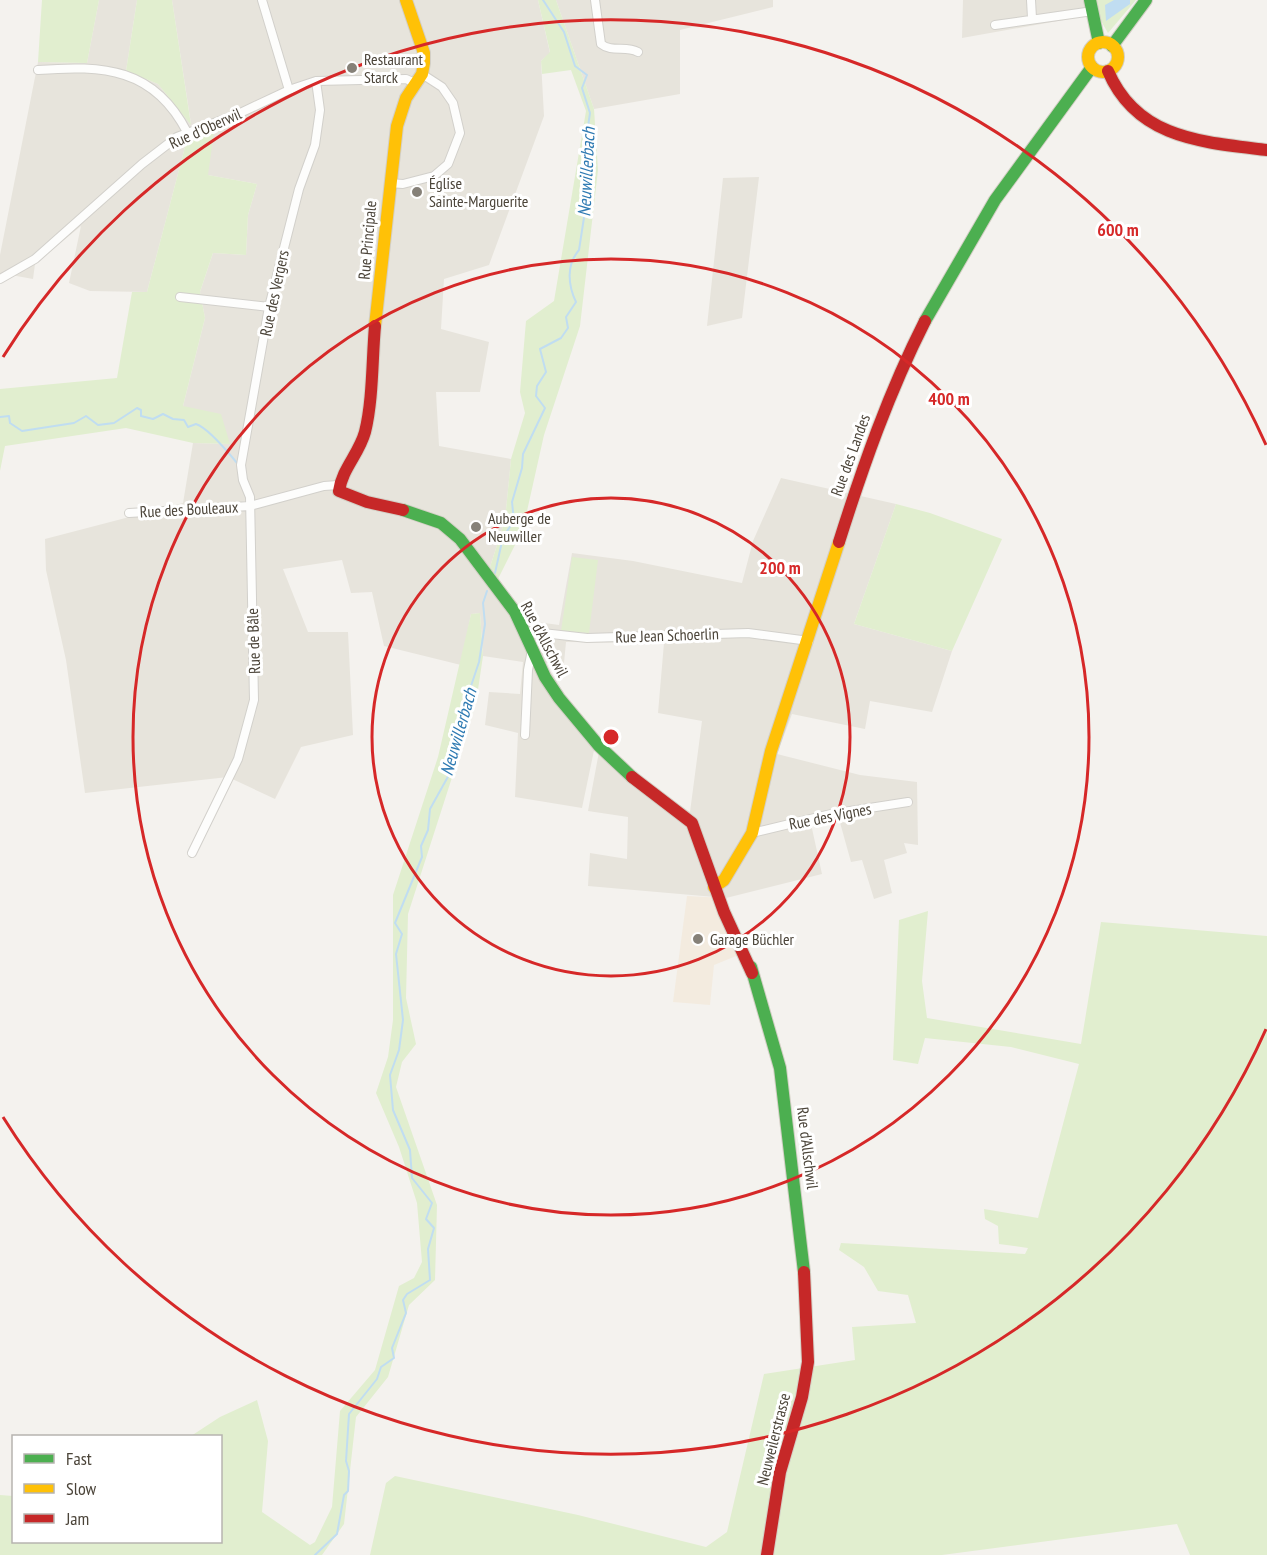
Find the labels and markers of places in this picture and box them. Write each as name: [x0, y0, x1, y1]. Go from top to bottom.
place label: Restaurant Starck: [364, 49, 424, 87]
marker: Restaurant Starck: [345, 61, 359, 75]
place label: Église Sainte-Marguerite: [429, 173, 528, 211]
marker: Église Sainte-Marguerite: [410, 185, 424, 199]
place label: Auberge de Neuwiller: [488, 508, 551, 546]
marker: Auberge de Neuwiller: [469, 520, 483, 534]
centre of rings: [601, 727, 621, 747]
place label: Garage Büchler: [710, 929, 795, 949]
marker: Garage Büchler: [691, 932, 705, 946]

